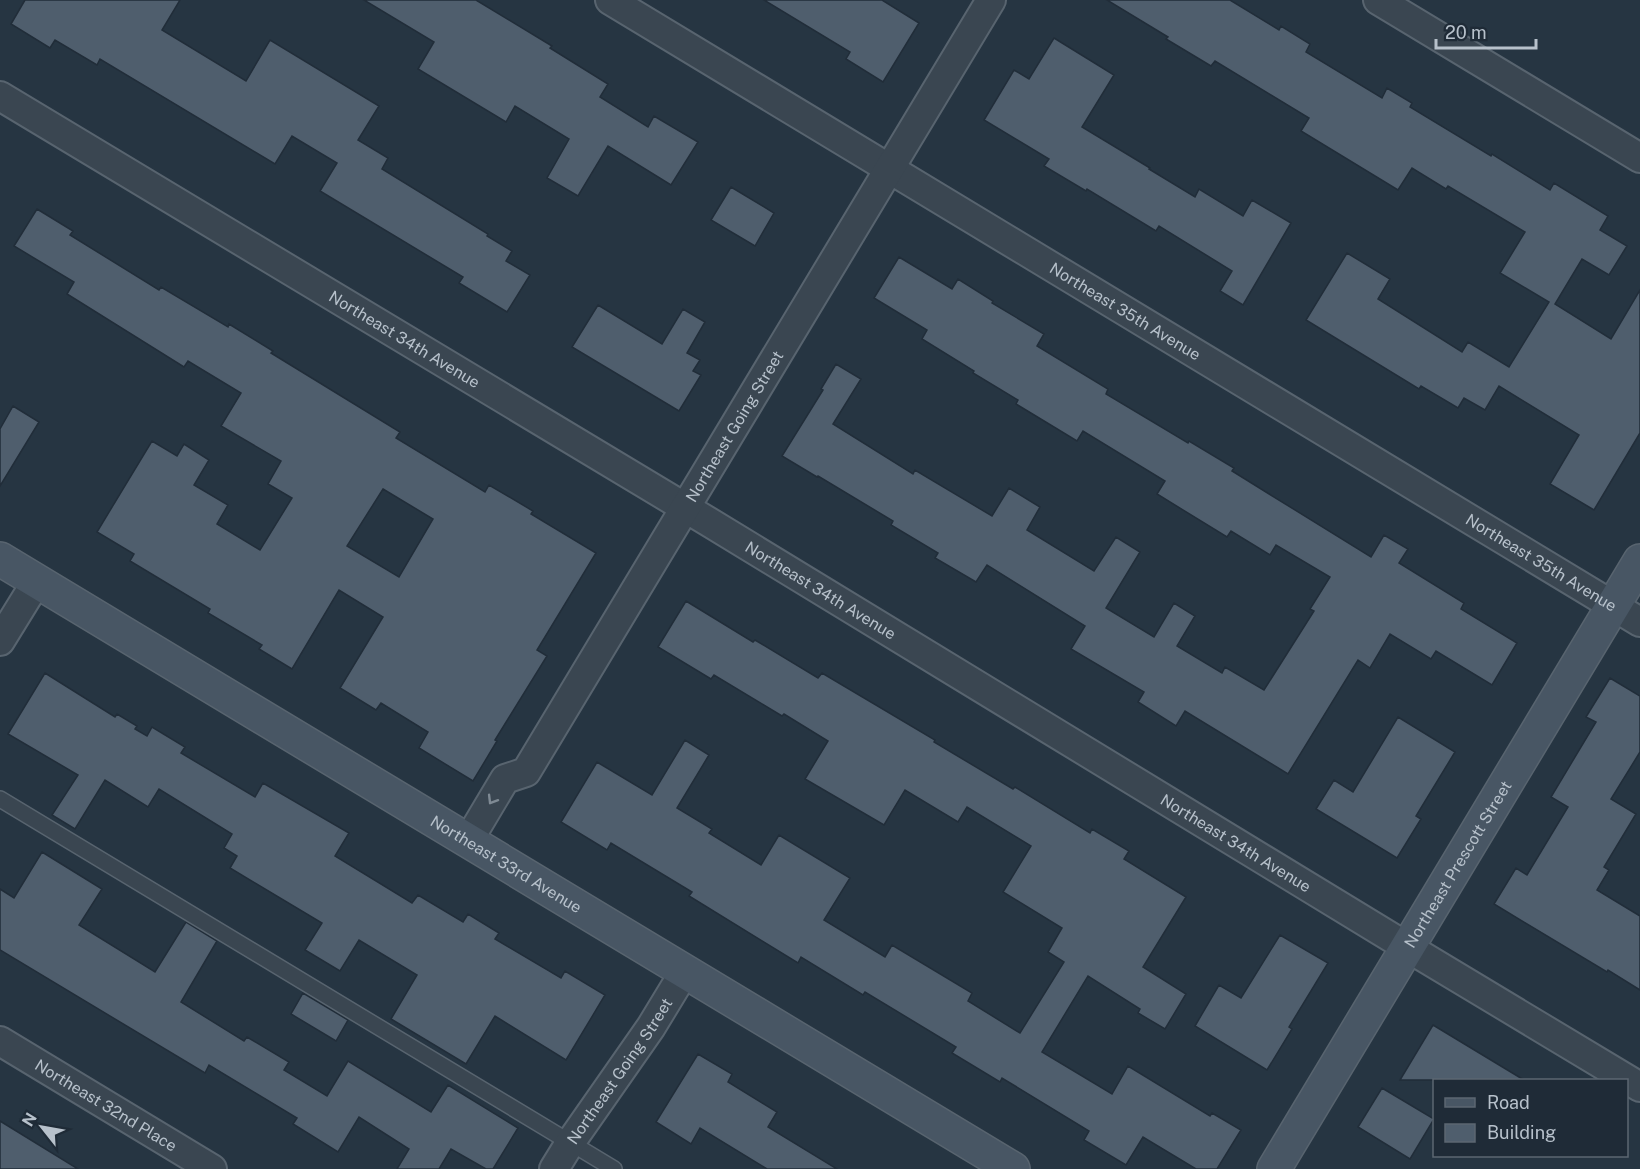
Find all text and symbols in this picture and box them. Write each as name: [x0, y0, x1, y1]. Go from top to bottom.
scale bar: [1436, 12, 1536, 50]
text: 20 m: [1445, 22, 1487, 43]
street label: Northeast 35th Avenue: [1046, 259, 1204, 364]
street label: Northeast 34th Avenue: [325, 287, 483, 392]
street label: Northeast Going Street: [682, 347, 787, 506]
street label: Northeast 35th Avenue: [1462, 510, 1620, 616]
street label: Northeast 34th Avenue: [742, 537, 899, 644]
street label: Northeast Prescott Street: [1401, 777, 1516, 951]
street label: Northeast 34th Avenue: [1157, 790, 1314, 896]
one-way arrow: [487, 794, 499, 804]
street label: Northeast 33rd Avenue: [427, 812, 585, 917]
street label: Northeast Going Street: [563, 995, 676, 1148]
street label: Northeast 32nd Place: [32, 1055, 180, 1156]
legend: [1433, 1079, 1628, 1157]
text: Road: [1487, 1092, 1530, 1113]
north arrow: [12, 1097, 72, 1157]
text: N: [18, 1109, 41, 1130]
text: Building: [1487, 1122, 1556, 1143]

